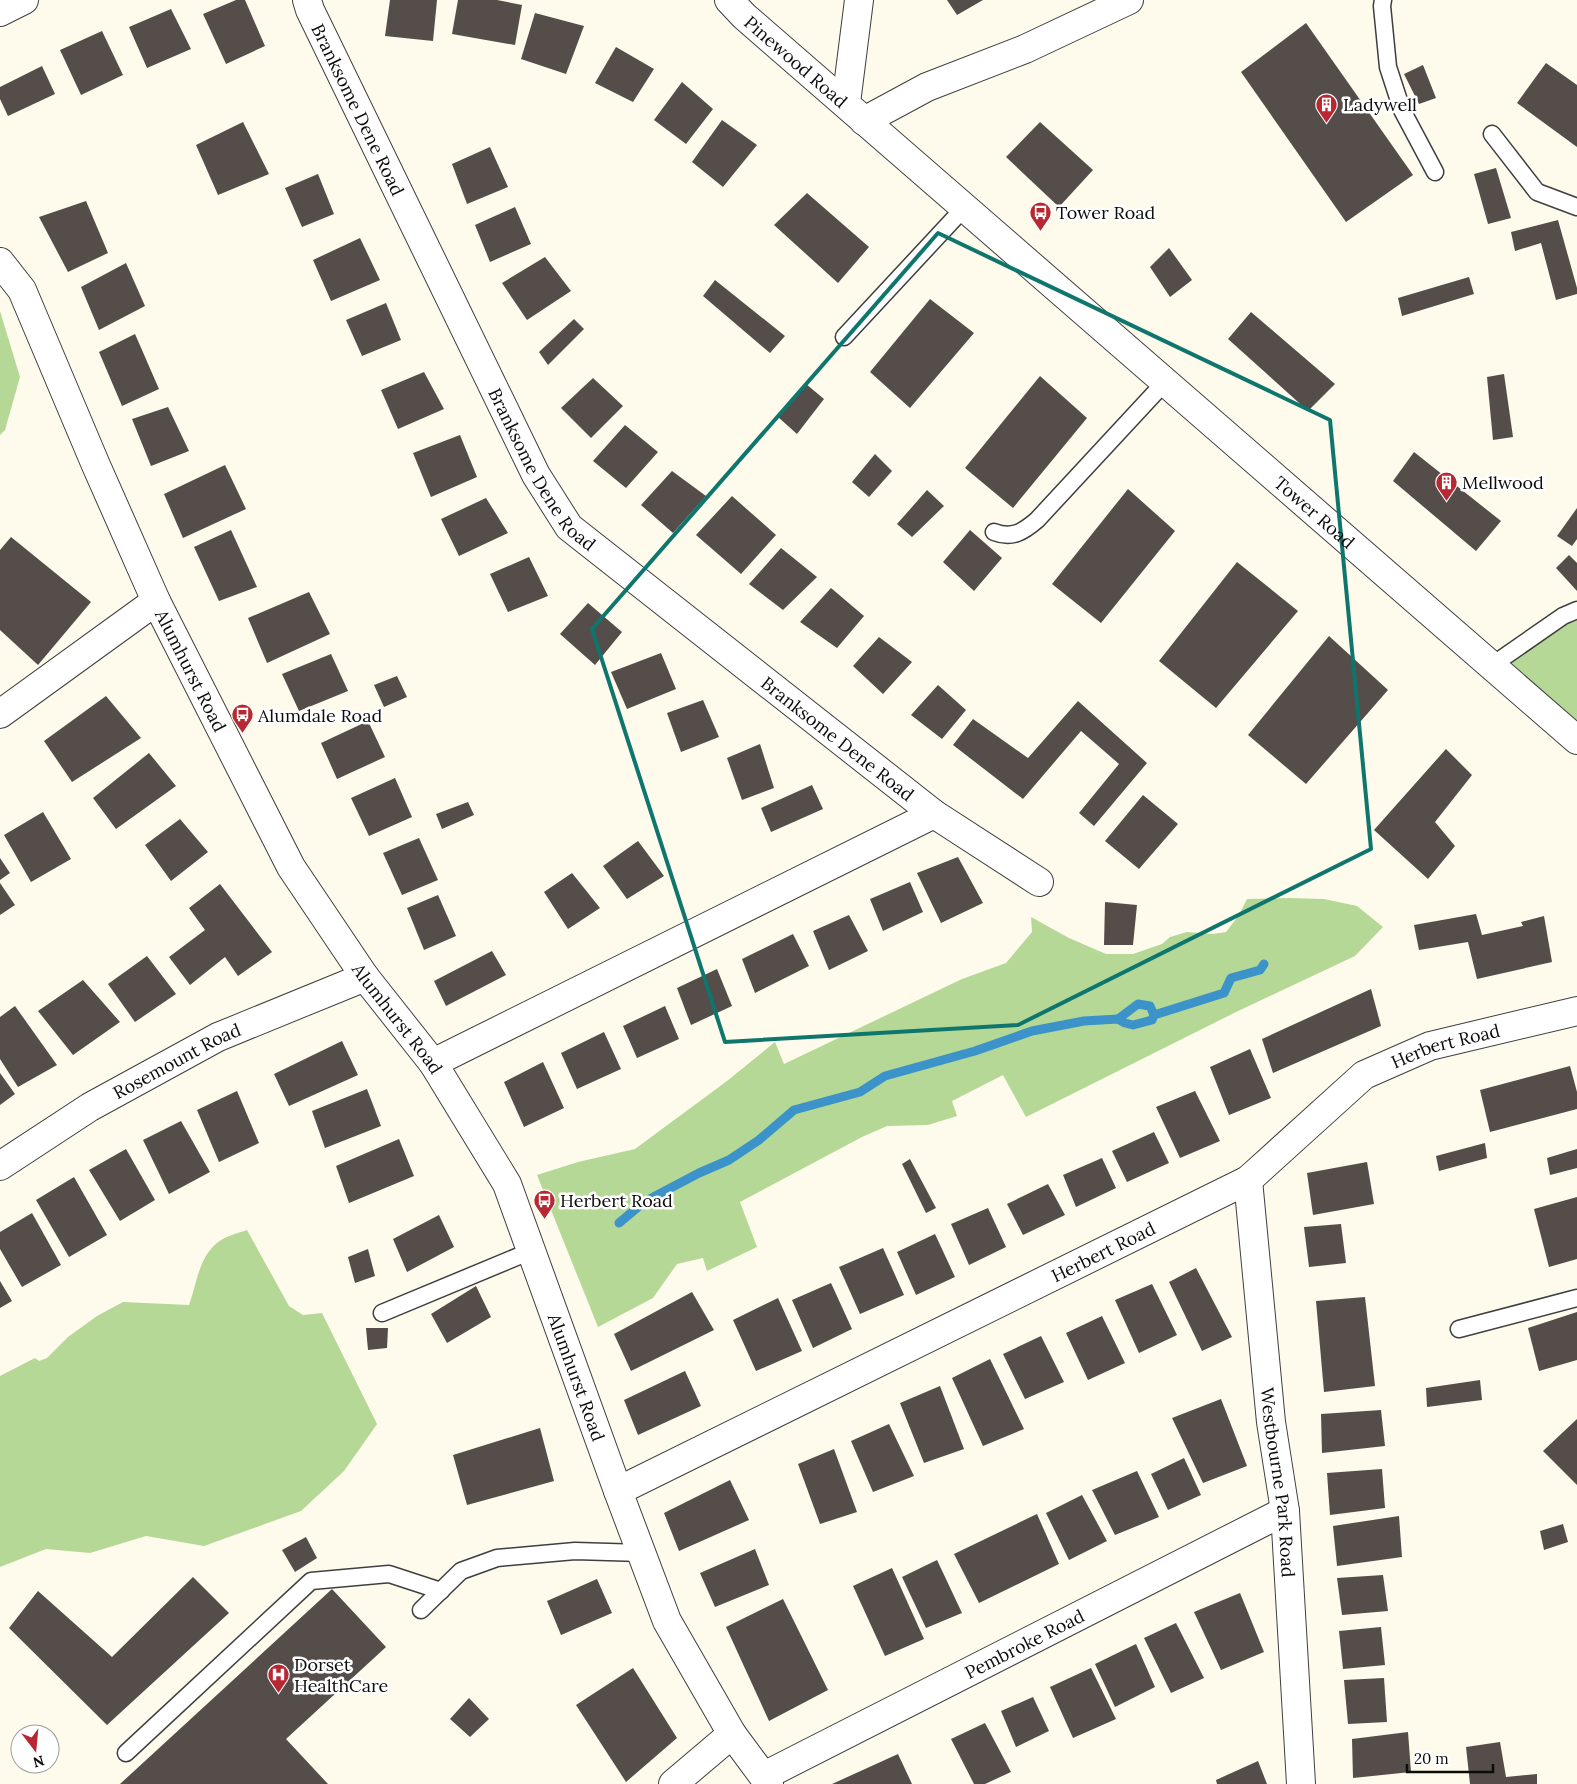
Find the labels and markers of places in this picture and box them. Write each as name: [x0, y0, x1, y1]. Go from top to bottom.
building icon: Ladywell: [1315, 92, 1339, 123]
place label: Ladywell: [1343, 93, 1417, 116]
bus stop icon: Tower Road: [1028, 200, 1052, 231]
place label: Tower Road: [1056, 201, 1155, 224]
building icon: Mellwood: [1434, 470, 1458, 501]
place label: Mellwood: [1462, 471, 1544, 494]
bus stop icon: Alumdale Road: [230, 703, 254, 734]
place label: Alumdale Road: [257, 704, 382, 727]
bus stop icon: Herbert Road: [532, 1188, 556, 1219]
place label: Herbert Road: [560, 1189, 673, 1212]
place label: Dorset HealthCare: [294, 1653, 389, 1697]
hospital icon: Dorset HealthCare: [266, 1662, 290, 1693]

